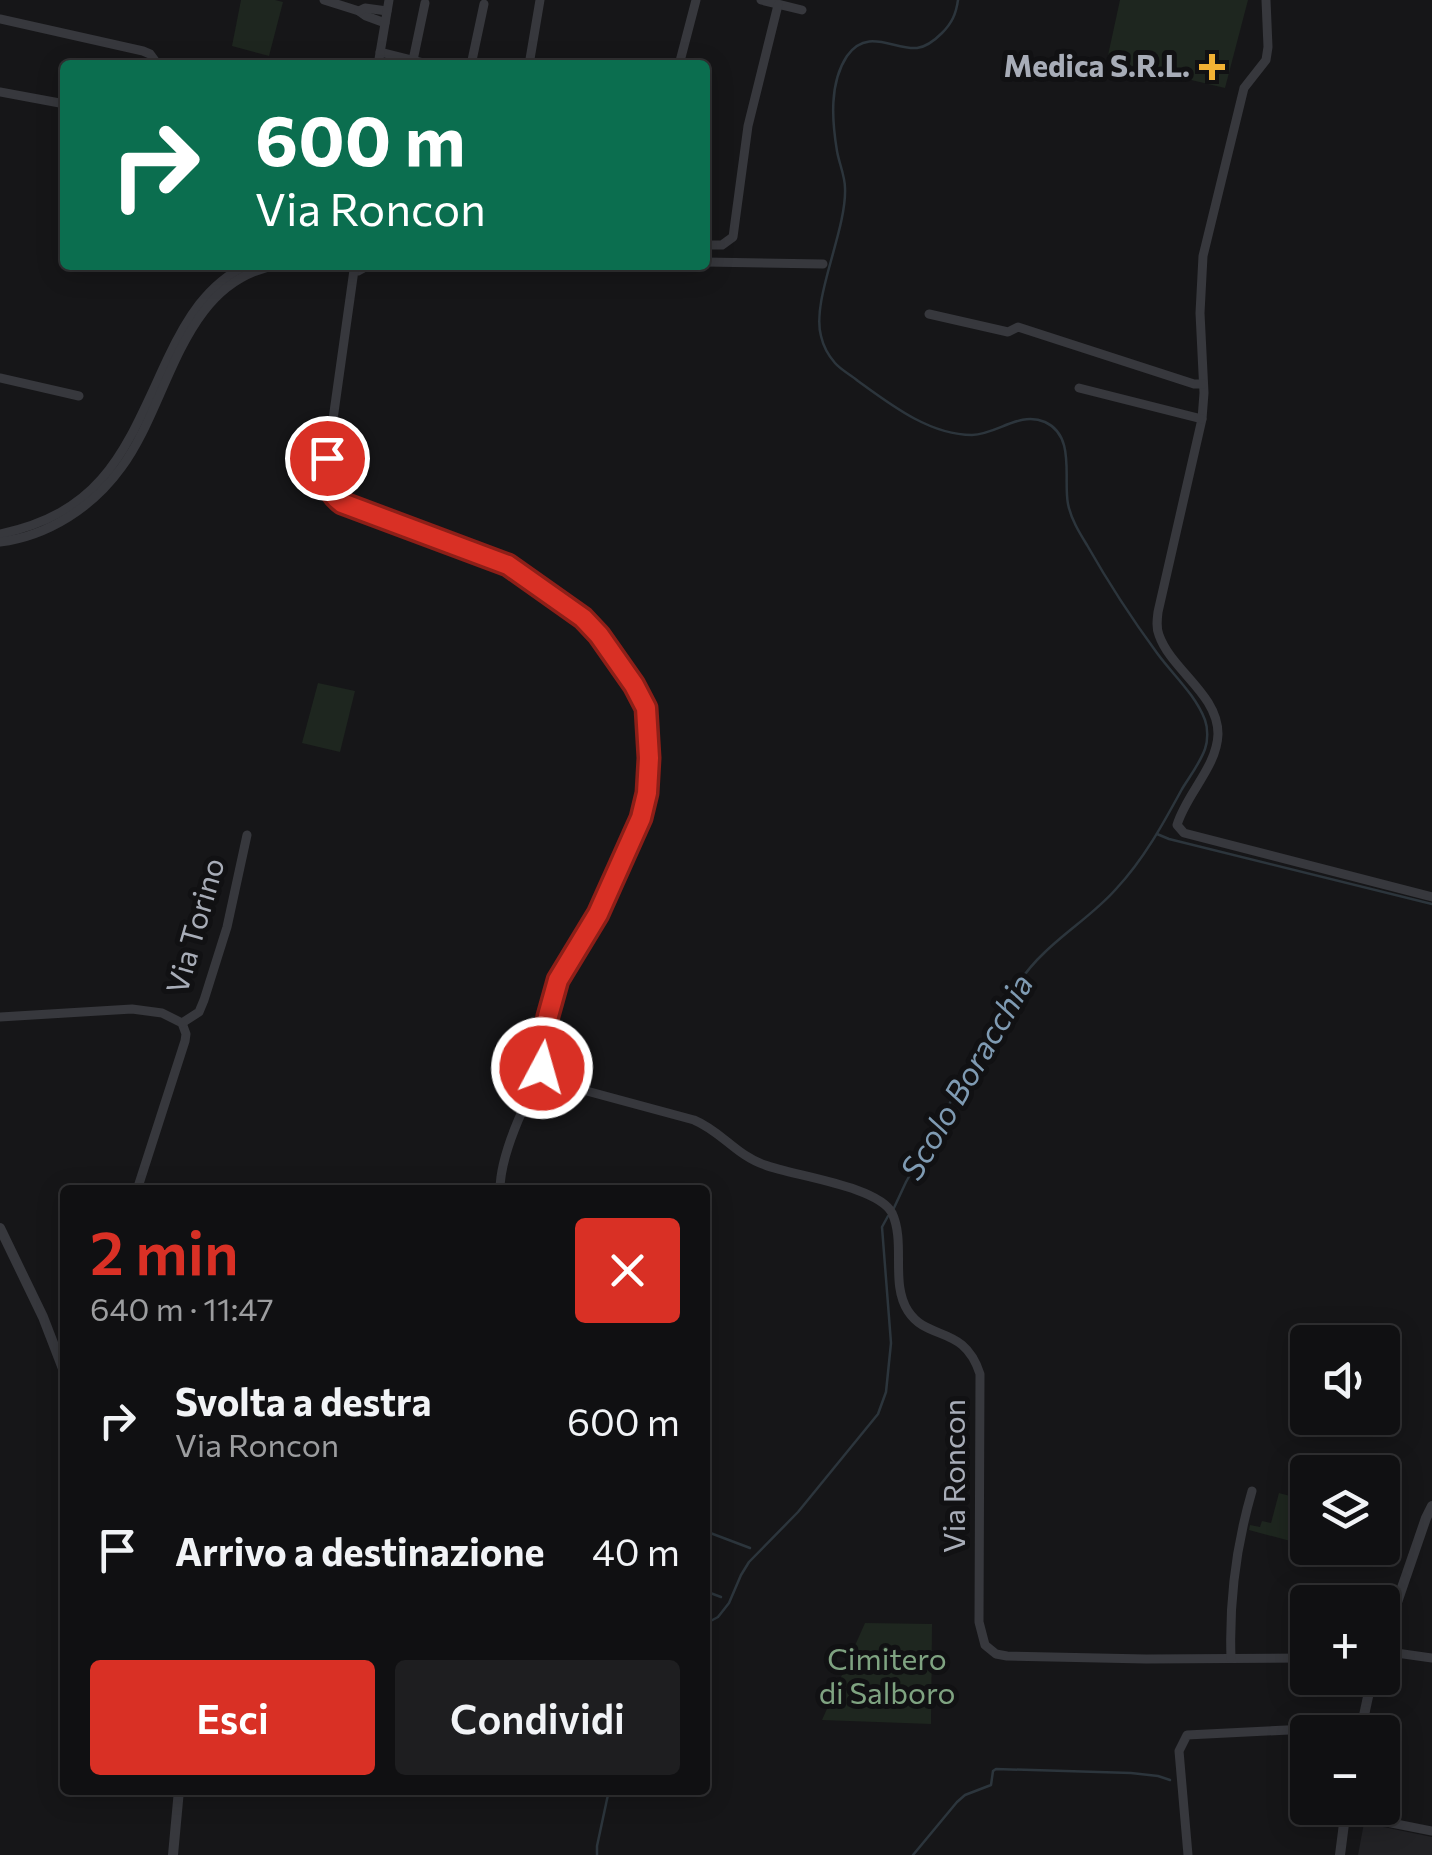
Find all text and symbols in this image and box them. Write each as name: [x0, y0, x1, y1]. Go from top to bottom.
place label: Medica S.R.L.: [1004, 46, 1190, 83]
marker: Medica S.R.L.: [1199, 54, 1225, 80]
text: 600 m: [255, 95, 466, 180]
icon: right: [90, 100, 220, 230]
text: Via Roncon: [255, 180, 486, 235]
pin: [285, 416, 370, 501]
icon: arrive: [300, 431, 355, 486]
street label: Via Torino: [157, 853, 231, 997]
water label: Scolo Boracchia: [890, 966, 1040, 1186]
position arrow: [490, 1016, 594, 1120]
text: 2 min: [90, 1214, 239, 1287]
button: close: [575, 1218, 680, 1323]
text: 640 m · 11:47: [90, 1288, 274, 1328]
map controls: [1290, 1325, 1400, 1825]
button: sound: [1290, 1325, 1400, 1435]
text: Svolta a destra: [175, 1377, 431, 1424]
icon: right: [90, 1393, 145, 1448]
text: 600 m: [567, 1397, 680, 1444]
street label: Via Roncon: [934, 1399, 971, 1553]
text: Via Roncon: [175, 1424, 339, 1464]
button: layers: [1290, 1455, 1400, 1565]
icon: arrive: [90, 1523, 145, 1578]
text: Arrivo a destinazione: [175, 1527, 545, 1574]
text: 40 m: [592, 1527, 680, 1574]
button: +: [1290, 1585, 1400, 1695]
park label: Cimitero di Salboro: [819, 1639, 955, 1710]
button: Esci: [90, 1660, 375, 1775]
button: Condividi: [395, 1660, 680, 1775]
button: −: [1290, 1715, 1400, 1825]

